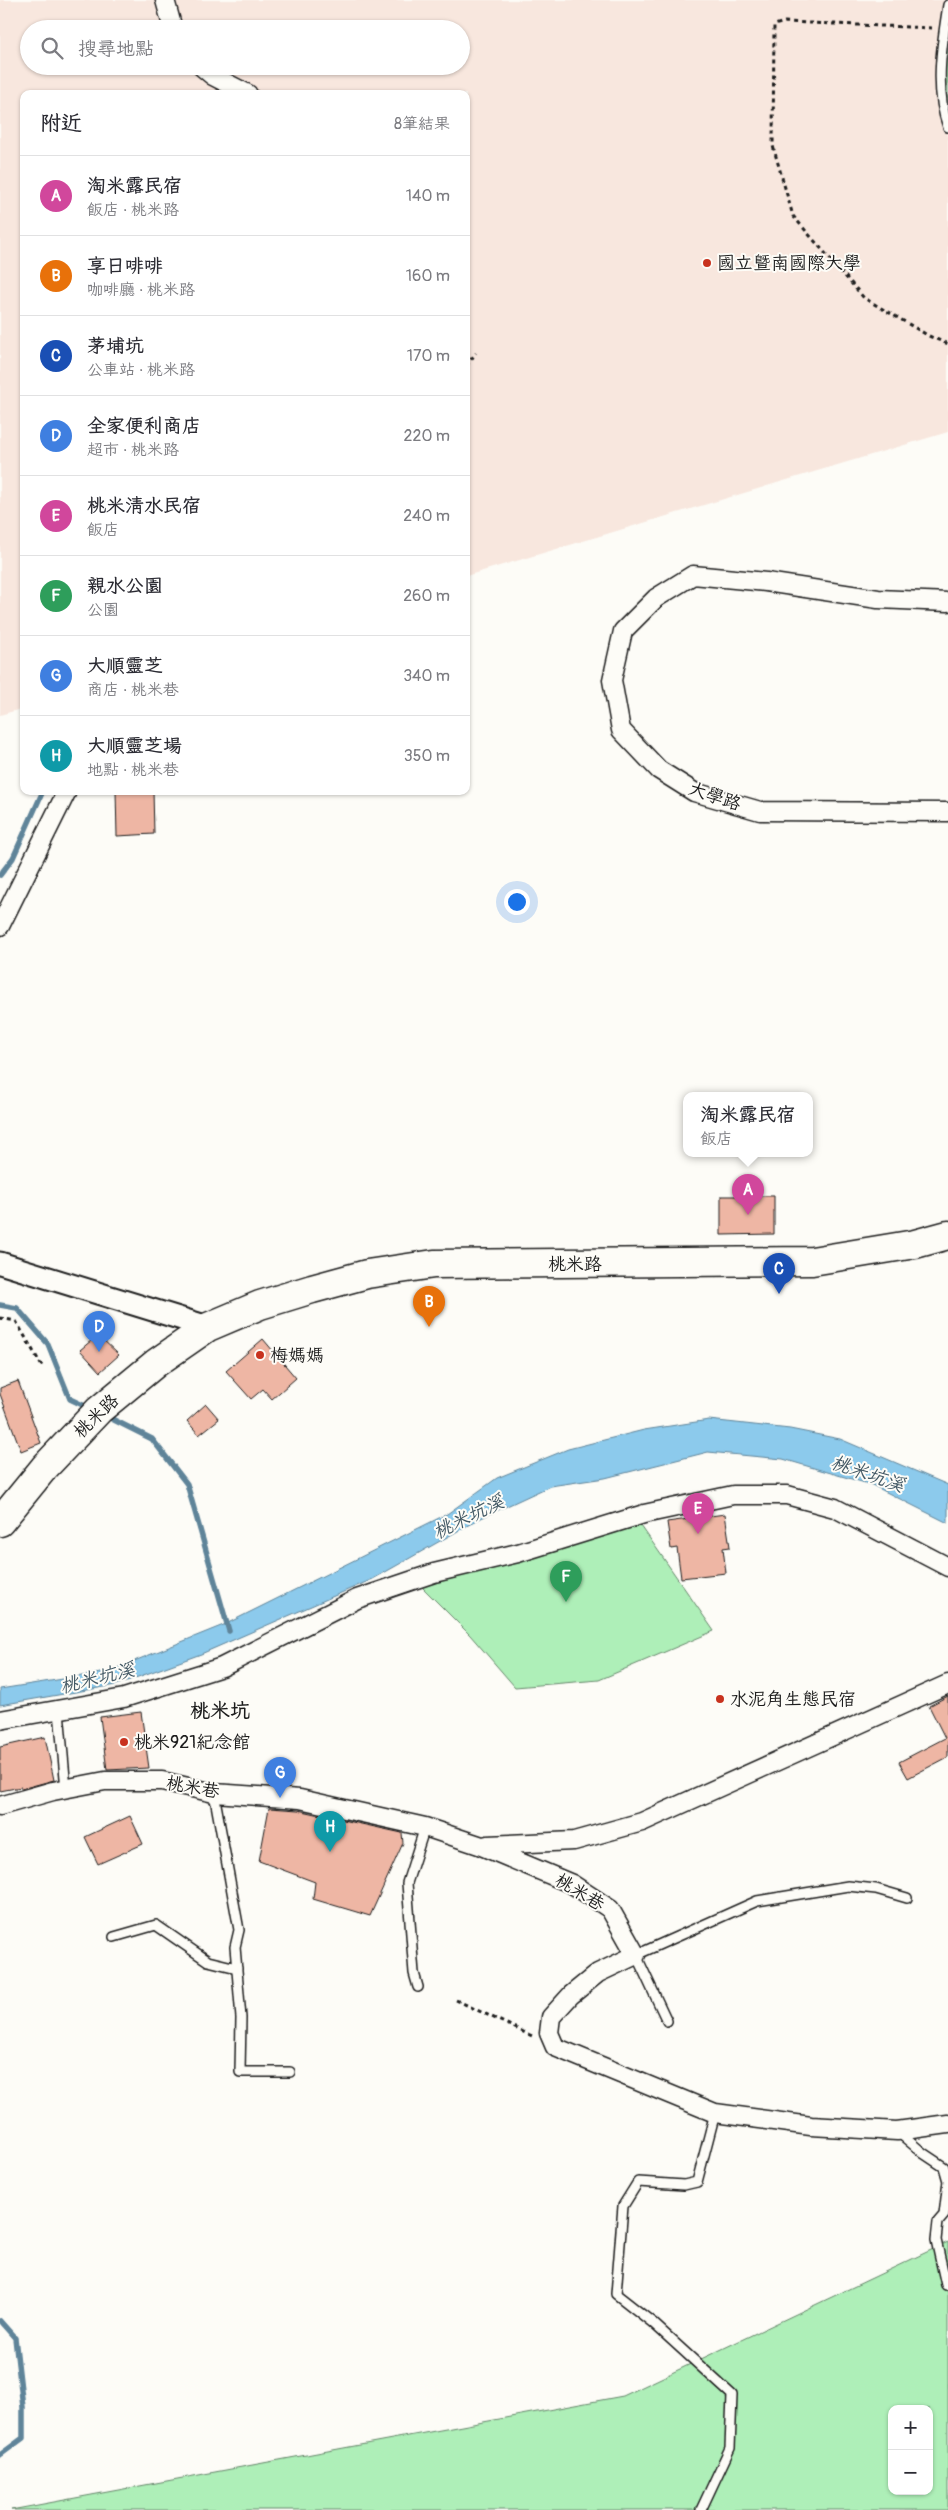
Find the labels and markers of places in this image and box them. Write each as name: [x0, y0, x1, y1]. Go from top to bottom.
place label: 國立暨南國際大學: [717, 252, 861, 275]
marker: 國立暨南國際大學: [701, 257, 713, 269]
pin: A: [732, 1174, 764, 1215]
pin: C: [763, 1253, 795, 1294]
pin: B: [413, 1286, 445, 1327]
pin: D: [83, 1311, 115, 1352]
place label: 梅媽媽: [270, 1344, 324, 1367]
marker: 梅媽媽: [254, 1349, 266, 1361]
pin: E: [682, 1493, 714, 1534]
pin: F: [550, 1561, 582, 1602]
place label: 水泥角生態民宿: [730, 1688, 856, 1711]
marker: 水泥角生態民宿: [714, 1693, 726, 1705]
place label: 桃米921紀念館: [134, 1731, 250, 1754]
marker: 桃米921紀念館: [118, 1736, 130, 1748]
pin: G: [264, 1757, 296, 1798]
pin: H: [314, 1811, 346, 1852]

